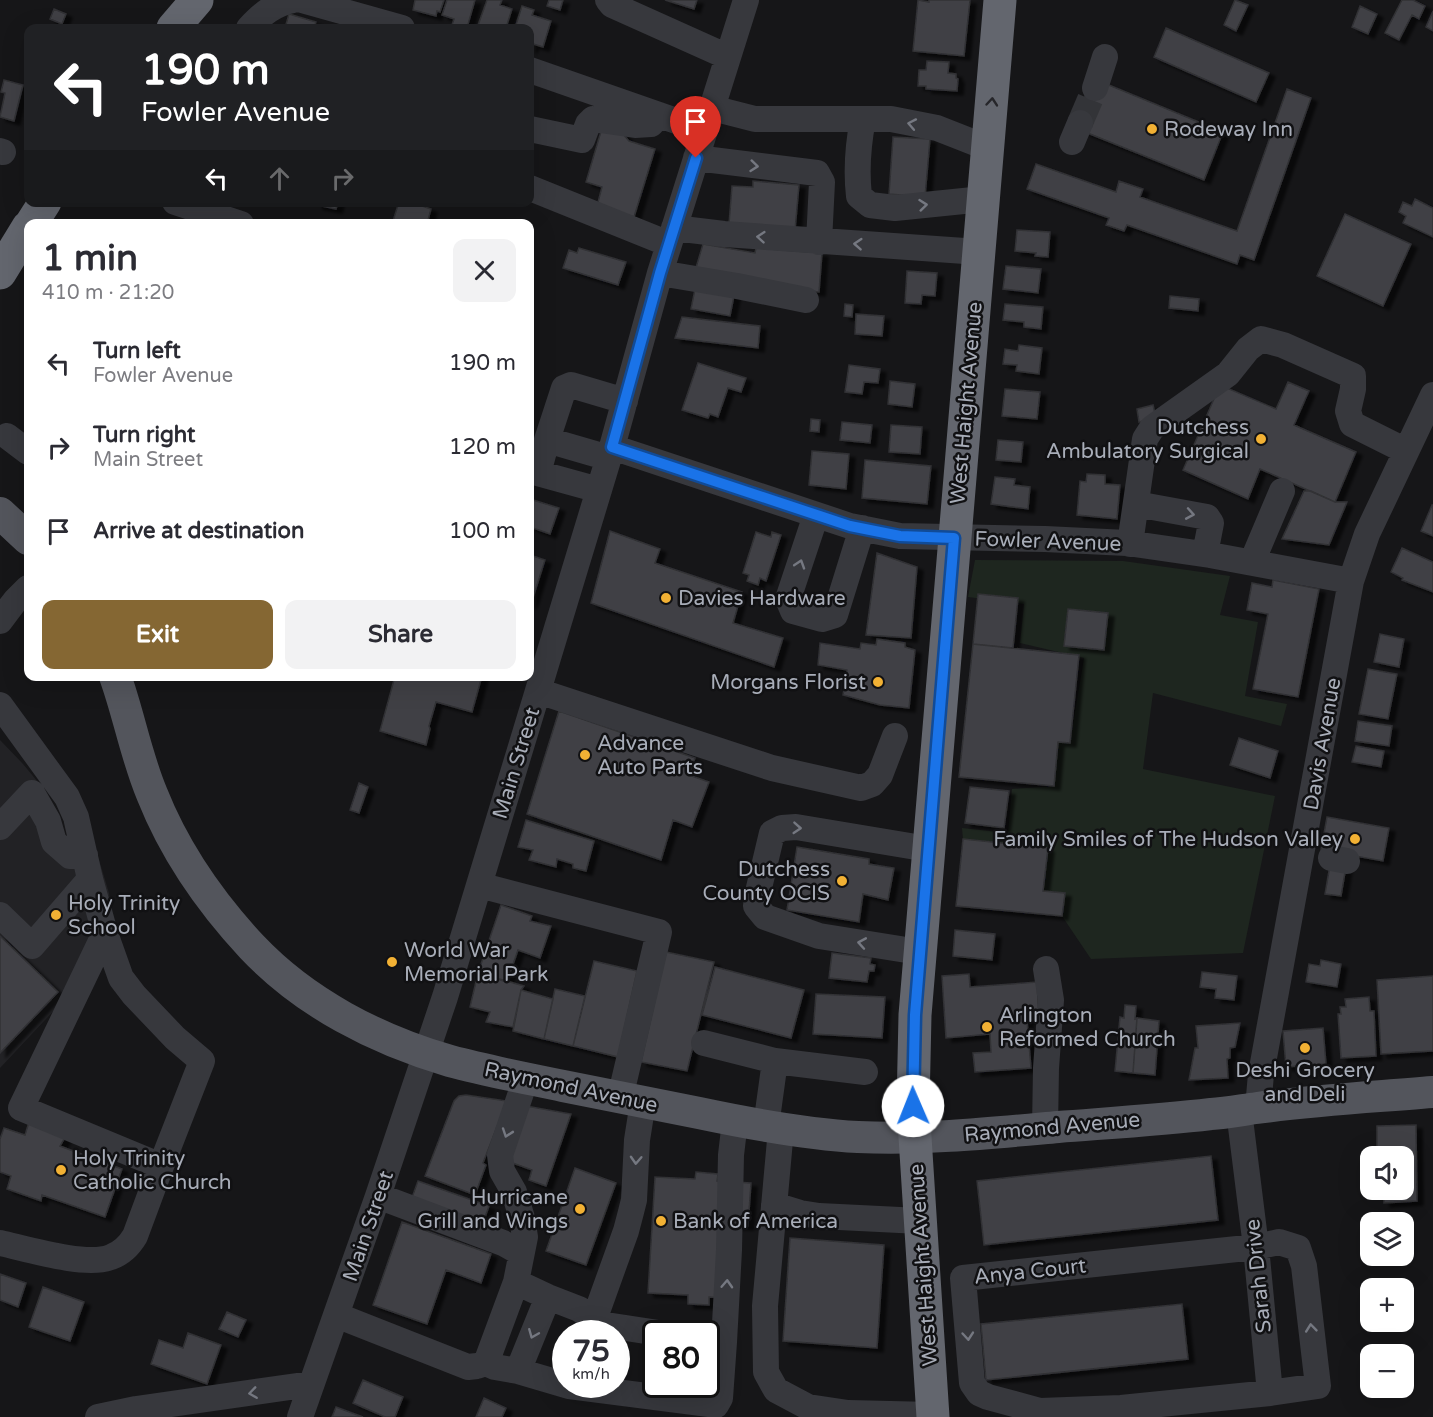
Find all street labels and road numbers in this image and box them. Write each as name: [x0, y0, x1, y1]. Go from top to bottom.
street label: West Haight Avenue: [945, 301, 988, 505]
street label: Fowler Avenue: [974, 526, 1122, 557]
street label: Davis Avenue: [1299, 676, 1346, 812]
street label: Main Street: [488, 704, 545, 822]
street label: Raymond Avenue: [482, 1057, 660, 1118]
street label: Raymond Avenue: [963, 1107, 1141, 1148]
street label: West Haight Avenue: [904, 1163, 943, 1367]
street label: Main Street: [338, 1167, 399, 1285]
street label: Sarah Drive: [1240, 1218, 1277, 1334]
street label: Anya Court: [973, 1253, 1087, 1290]

